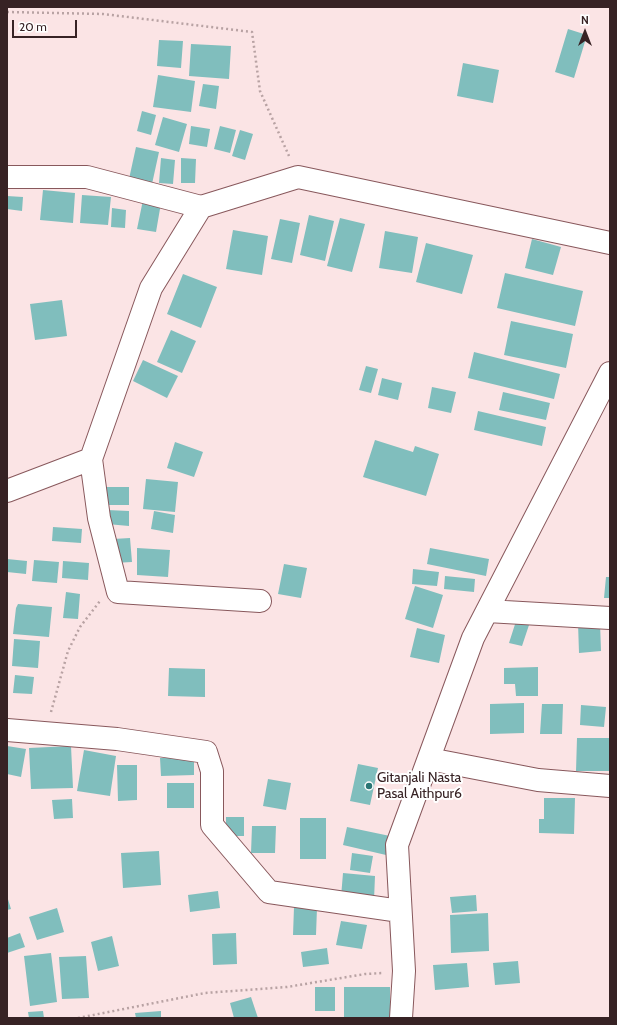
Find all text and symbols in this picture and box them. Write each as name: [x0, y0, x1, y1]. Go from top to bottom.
scale bar: [14, 12, 79, 38]
north arrow: [565, 12, 605, 52]
text: N: [581, 13, 589, 27]
text: 20 m: [19, 19, 47, 34]
place label: Gitanjali Nasta Pasal Aithpur6: [377, 770, 462, 802]
marker: Gitanjali Nasta Pasal Aithpur6: [364, 781, 374, 791]

